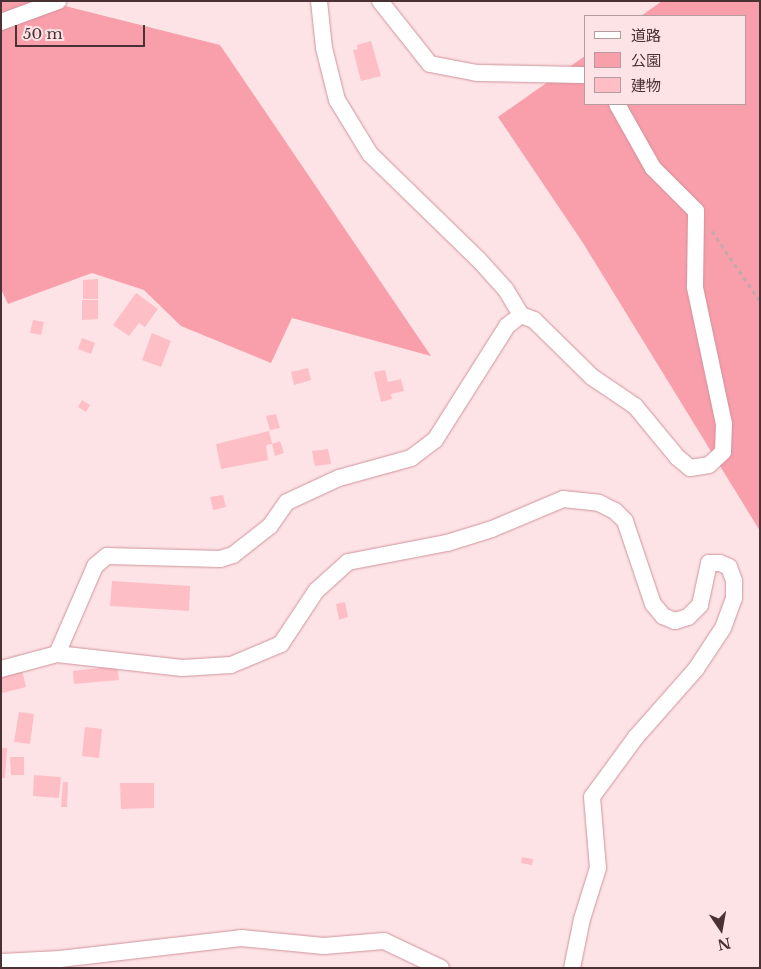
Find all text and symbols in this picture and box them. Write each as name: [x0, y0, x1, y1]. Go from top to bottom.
scale bar: [18, 15, 148, 47]
legend: [584, 15, 746, 105]
text: 50 m: [23, 24, 63, 43]
text: 道路: [631, 26, 661, 45]
text: 公園: [631, 51, 661, 70]
text: 建物: [631, 76, 661, 95]
north arrow: [696, 904, 746, 954]
text: N: [716, 933, 732, 954]

